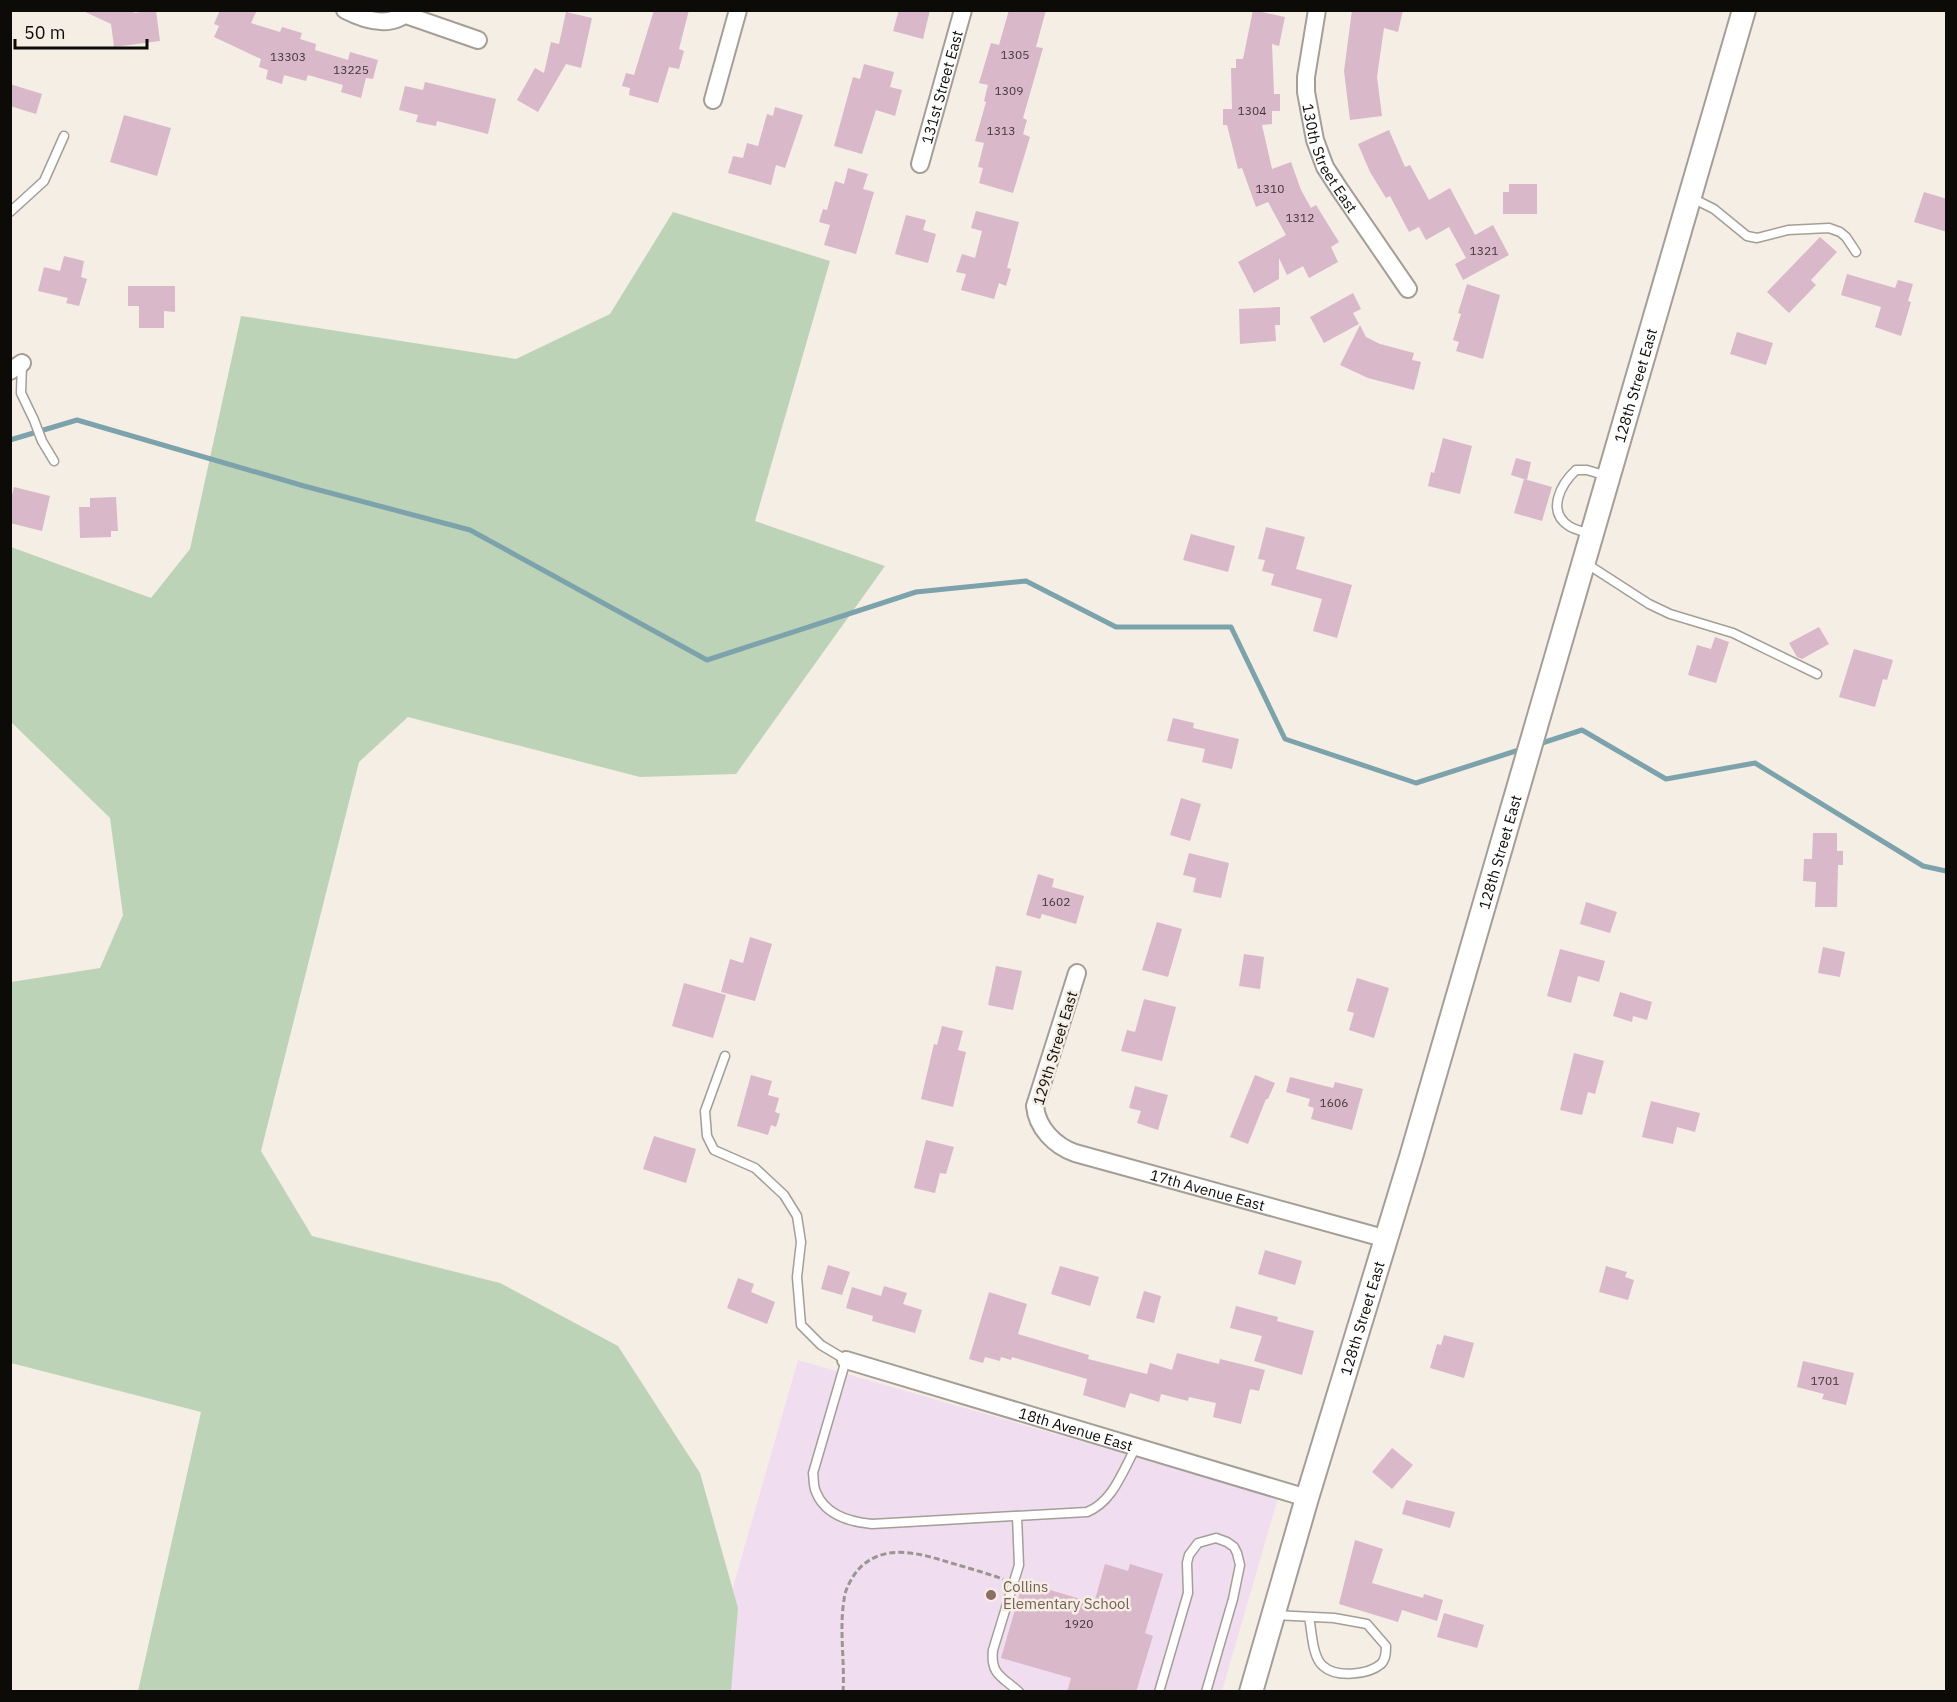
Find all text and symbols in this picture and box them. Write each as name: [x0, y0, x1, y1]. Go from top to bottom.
scale bar: [15, 12, 147, 50]
text: 50 m: [24, 21, 66, 44]
street label: 131st Street East: [917, 28, 966, 146]
house number: 1305: [1001, 47, 1029, 62]
house number: 13303: [270, 49, 306, 64]
house number: 13225: [333, 62, 369, 77]
house number: 1309: [995, 83, 1023, 98]
street label: 130th Street East: [1299, 102, 1362, 216]
house number: 1304: [1238, 103, 1266, 118]
house number: 1313: [987, 123, 1015, 138]
house number: 1310: [1256, 181, 1284, 196]
house number: 1312: [1286, 210, 1314, 225]
house number: 1321: [1470, 243, 1498, 258]
street label: 128th Street East: [1609, 326, 1661, 445]
street label: 128th Street East: [1474, 793, 1525, 912]
house number: 1602: [1042, 894, 1070, 909]
street label: 129th Street East: [1029, 989, 1081, 1107]
house number: 1606: [1320, 1095, 1348, 1110]
street label: 17th Avenue East: [1148, 1165, 1267, 1214]
street label: 128th Street East: [1336, 1259, 1388, 1377]
house number: 1701: [1811, 1373, 1839, 1388]
street label: 18th Avenue East: [1017, 1403, 1135, 1455]
place label: Collins Elementary School: [1003, 1577, 1130, 1613]
marker: Collins Elementary School: [984, 1588, 998, 1602]
house number: 1920: [1065, 1616, 1093, 1631]

